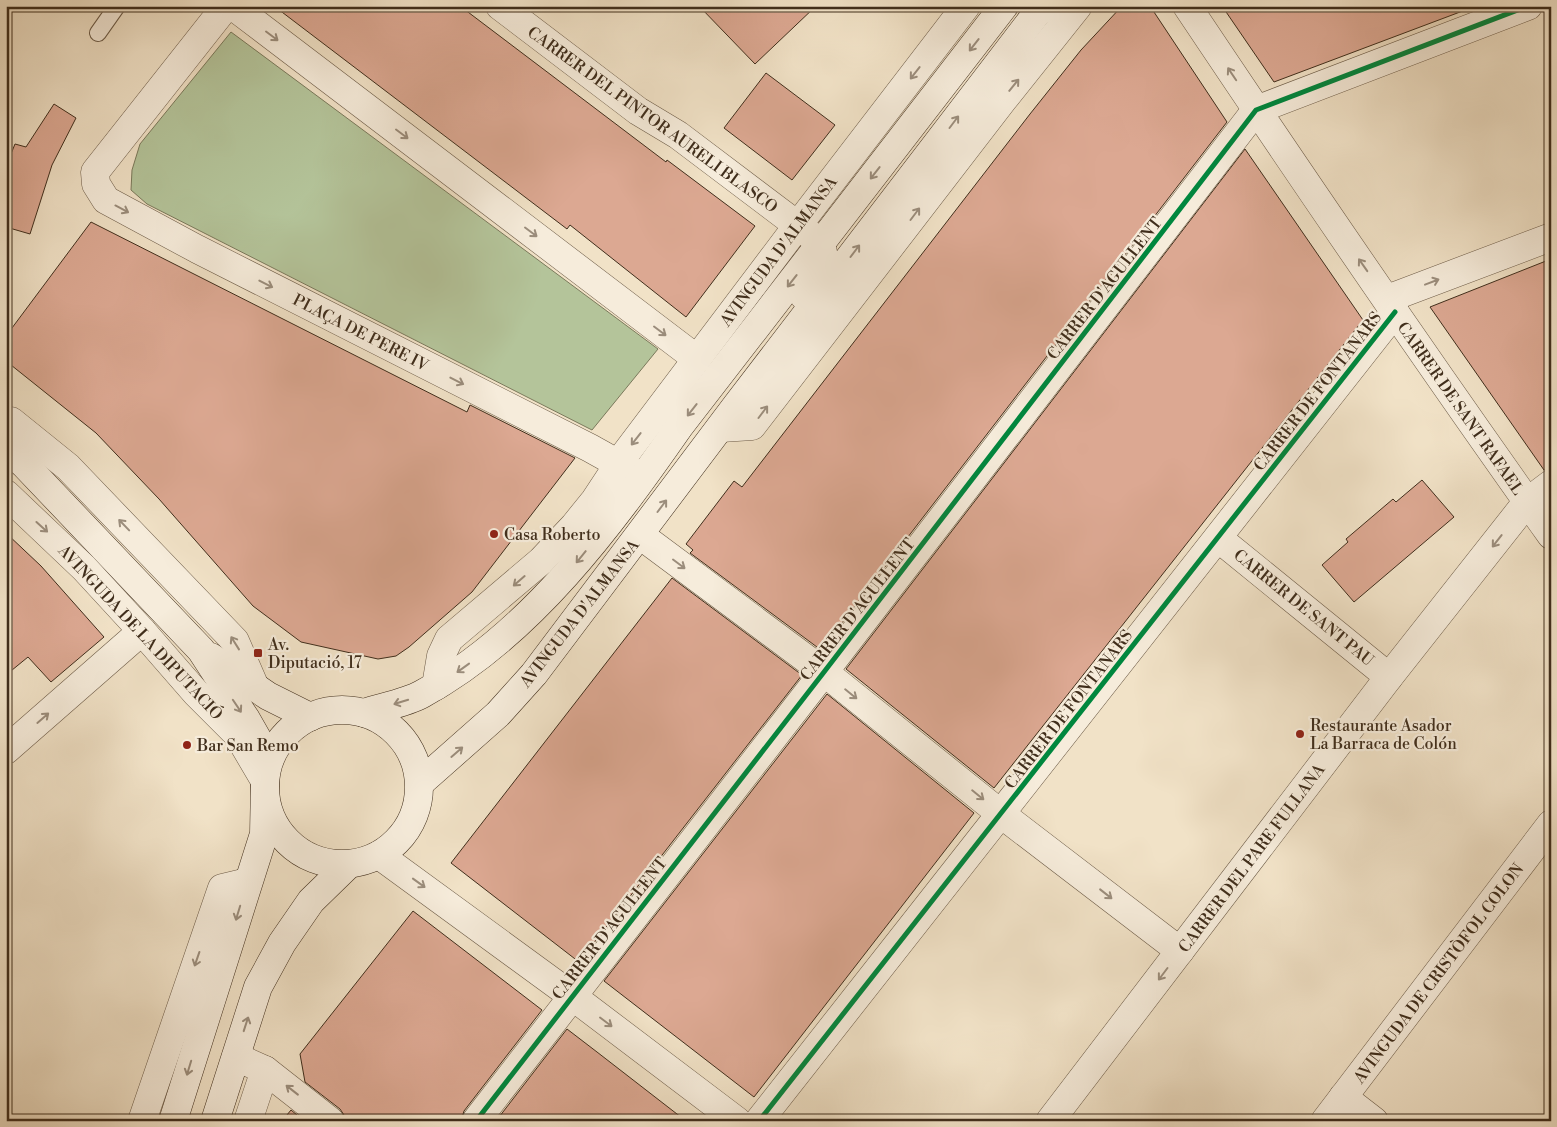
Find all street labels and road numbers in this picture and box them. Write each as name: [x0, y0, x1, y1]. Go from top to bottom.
street label: CARRER DEL PINTOR AURELI BLASCO: [523, 22, 781, 217]
street label: AVINGUDA D'ALMANSA: [715, 172, 842, 331]
street label: CARRER D'AGULLENT: [1043, 213, 1167, 364]
street label: PLAÇA DE PERE IV: [289, 290, 432, 376]
street label: CARRER DE FONTANARS: [1249, 308, 1386, 475]
street label: CARRER DE SANT RAFAEL: [1393, 318, 1528, 499]
street label: CARRER D'AGULLENT: [796, 534, 920, 685]
street label: AVINGUDA D'ALMANSA: [515, 535, 644, 692]
street label: AVINGUDA DE LA DIPUTACIÓ: [53, 539, 228, 724]
street label: CARRER DE SANT PAU: [1229, 545, 1378, 671]
street label: CARRER DE FONTANARS: [1000, 626, 1137, 793]
street label: CARRER DEL PARE FULLANA: [1174, 760, 1330, 957]
street label: CARRER D'AGULLENT: [548, 853, 672, 1004]
street label: AVINGUDA DE CRISTÒFOL COLON: [1347, 858, 1528, 1088]

